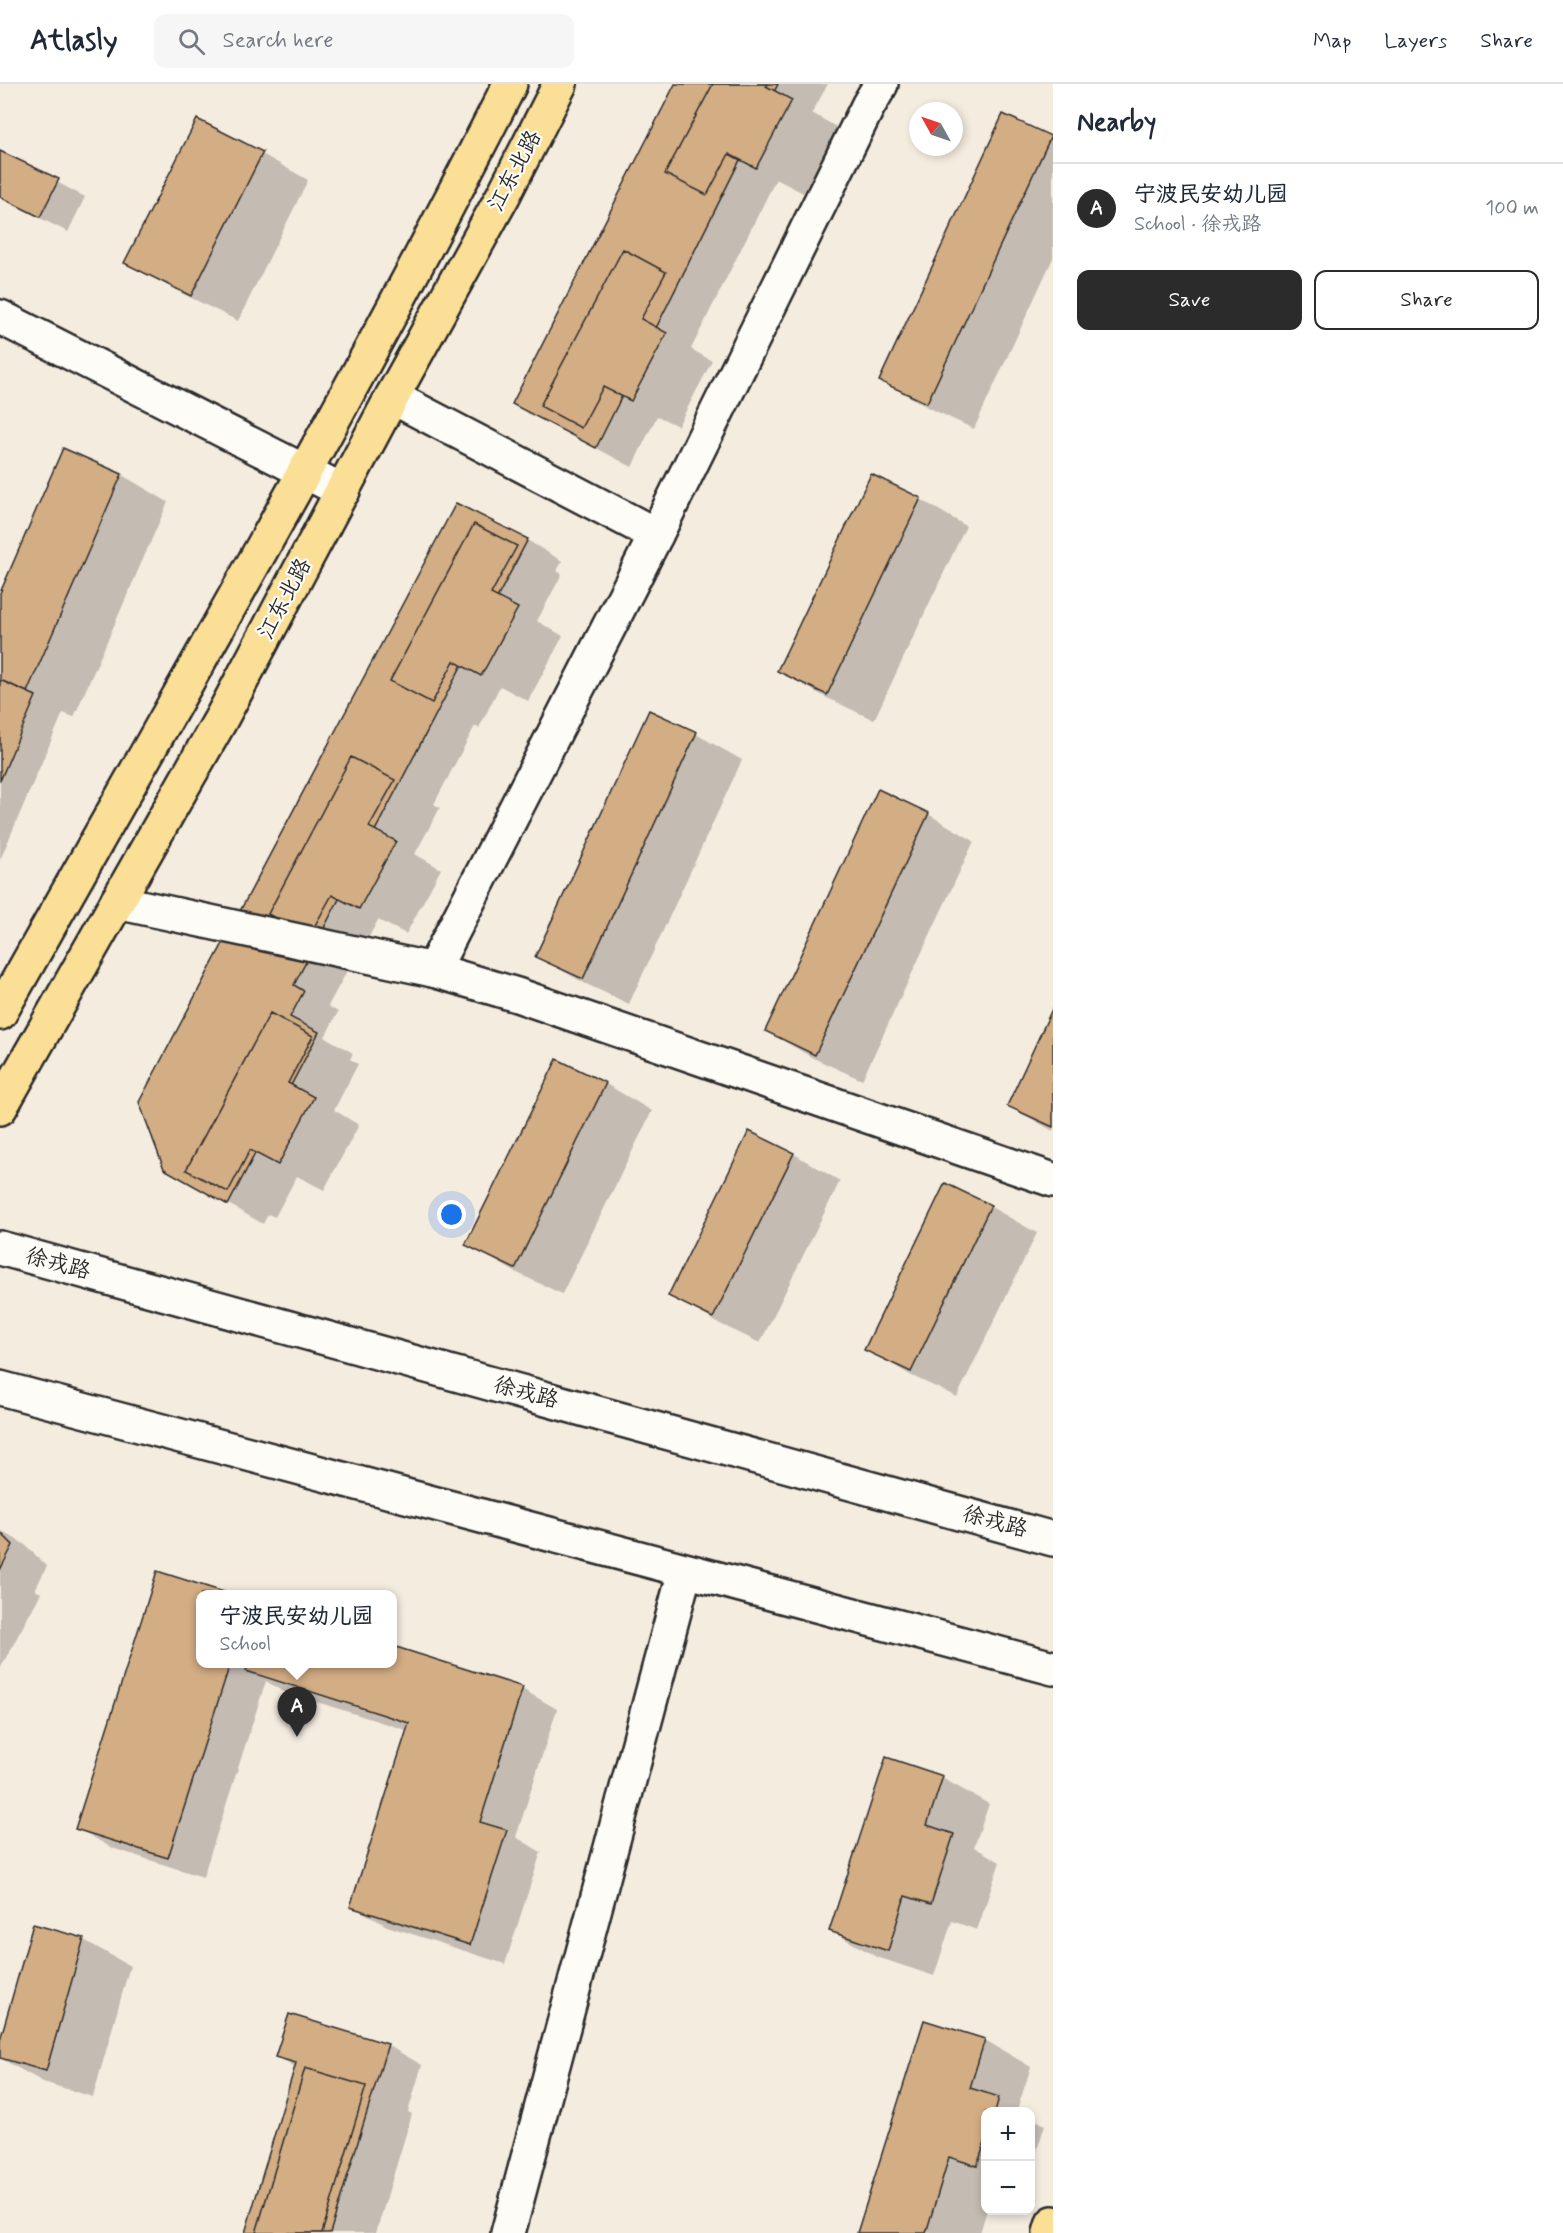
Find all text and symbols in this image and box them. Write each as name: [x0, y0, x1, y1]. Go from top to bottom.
search box: [154, 14, 574, 68]
text: Atlasly: [30, 23, 118, 60]
icon: search: [175, 25, 208, 58]
text: Search here: [223, 27, 333, 55]
text: Map: [1313, 27, 1351, 55]
text: Layers: [1384, 27, 1447, 55]
text: Share: [1480, 27, 1533, 55]
north arrow: [909, 102, 963, 156]
text: Nearby: [1077, 106, 1156, 140]
street label: 江东北路: [482, 126, 548, 216]
text: 宁波民安幼儿园: [1134, 181, 1288, 209]
text: A: [1090, 195, 1103, 222]
text: 100 m: [1485, 195, 1539, 222]
text: School · 徐戎路: [1134, 211, 1261, 238]
button: Save: [1077, 270, 1302, 330]
button: Share: [1314, 270, 1539, 330]
street label: 江东北路: [252, 554, 318, 644]
your location: [437, 1200, 466, 1229]
street label: 徐戎路: [22, 1242, 94, 1286]
street label: 徐戎路: [490, 1371, 562, 1415]
street label: 徐戎路: [959, 1500, 1031, 1544]
popup: [196, 1590, 397, 1668]
text: 宁波民安幼儿园: [219, 1603, 374, 1631]
text: School: [219, 1631, 271, 1658]
pin: A: [278, 1688, 316, 1737]
map controls: [981, 2107, 1035, 2215]
button: +: [981, 2107, 1035, 2161]
button: −: [981, 2161, 1035, 2215]

